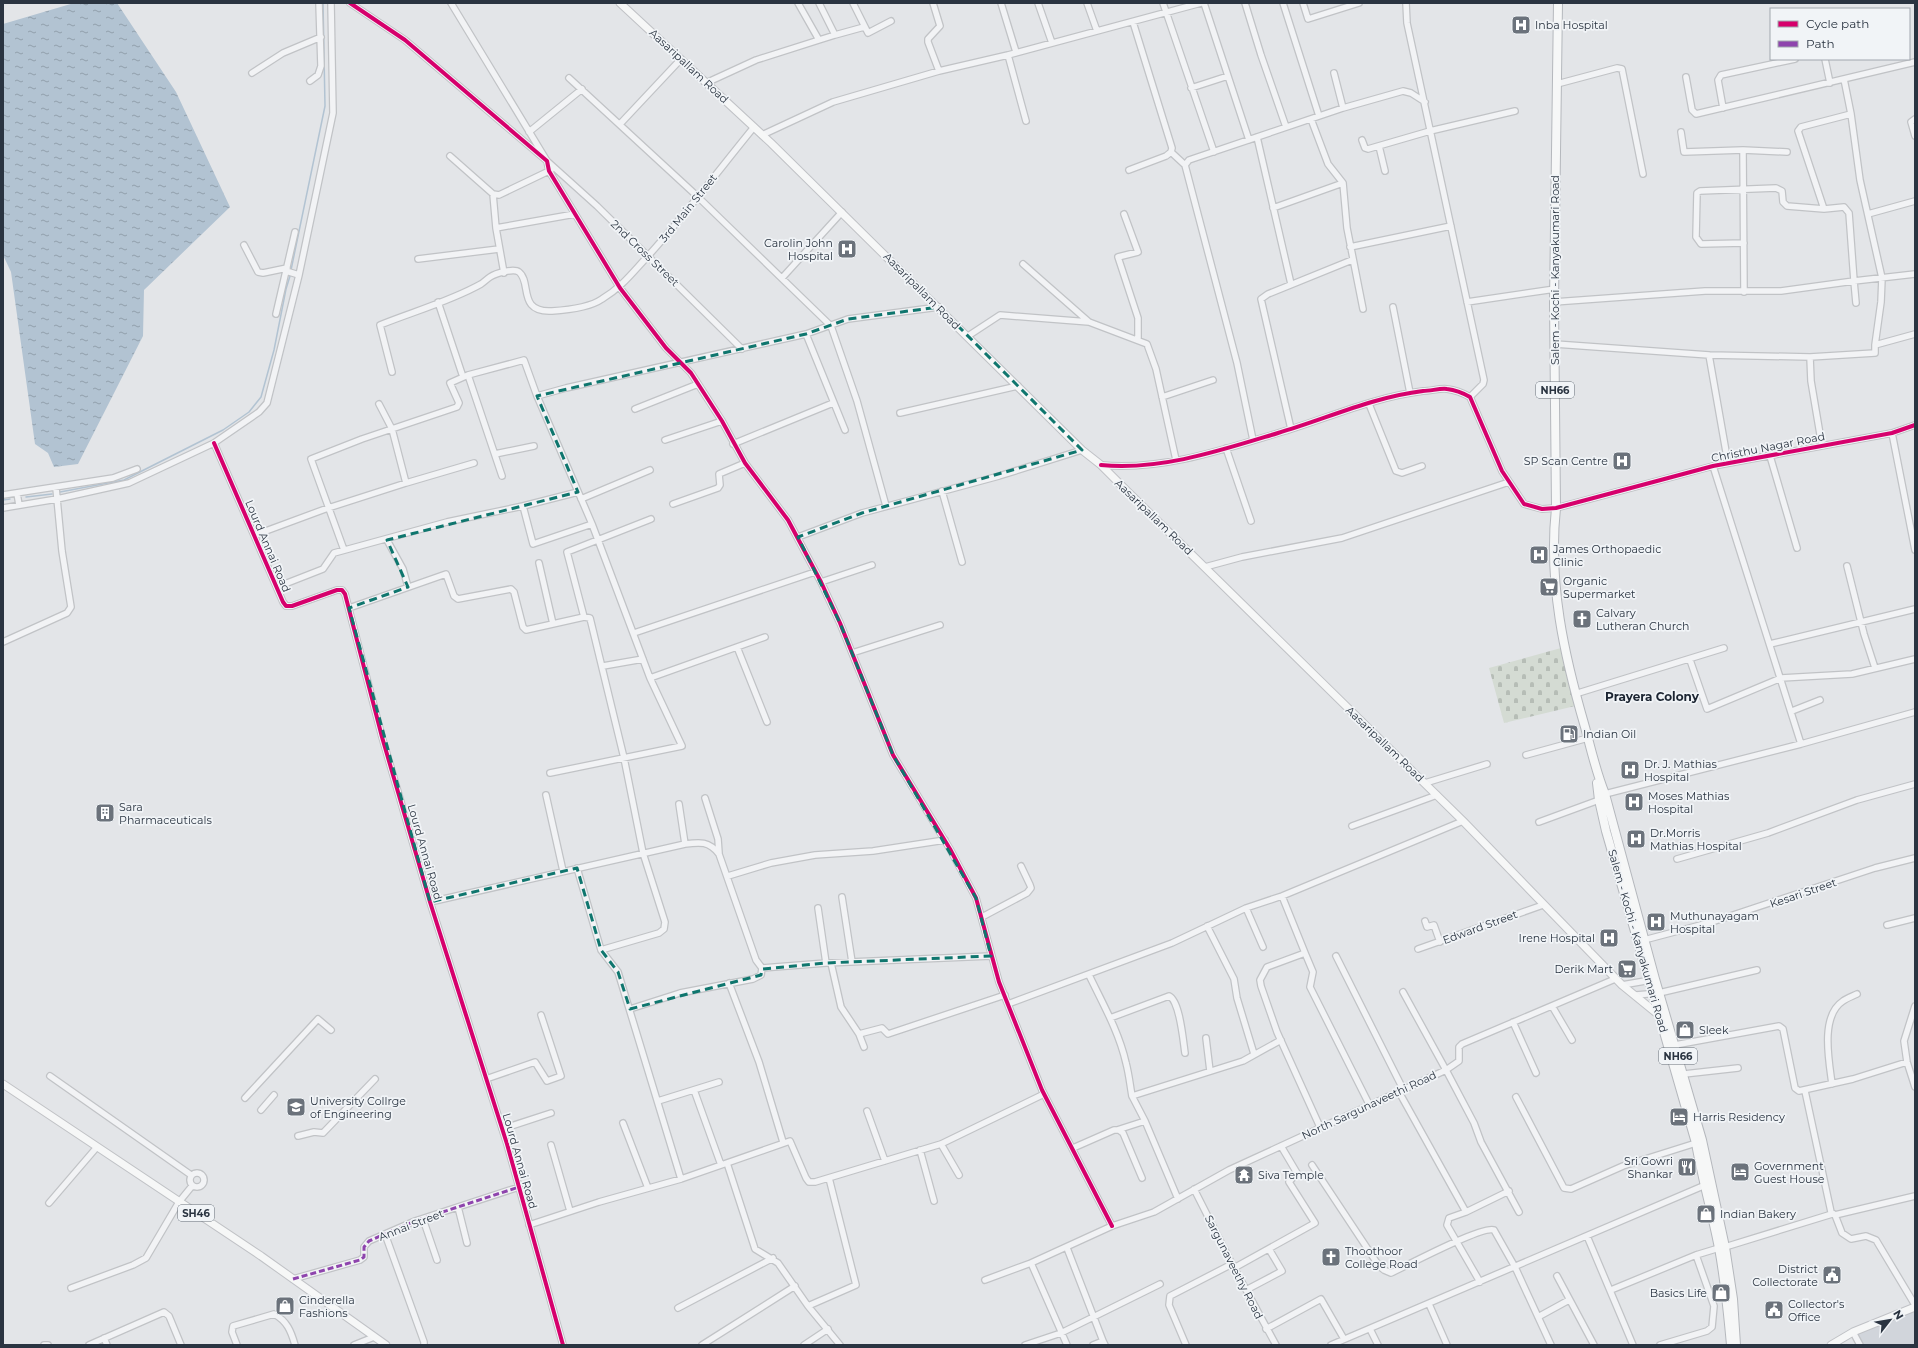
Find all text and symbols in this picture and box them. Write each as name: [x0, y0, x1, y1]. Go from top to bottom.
legend: [1770, 8, 1910, 60]
hospital icon: Inba Hospital: [1510, 14, 1532, 36]
text: Cycle path: [1806, 16, 1869, 31]
place label: Inba Hospital: [1535, 18, 1608, 32]
street label: Aasaripallam Road: [647, 26, 731, 106]
text: Path: [1806, 36, 1835, 51]
street label: 3rd Main Street: [656, 170, 720, 245]
street label: Salem - Kochi - Kanyakumari Road: [1548, 175, 1562, 365]
street label: 2nd Cross Street: [608, 217, 683, 290]
place label: Carolin John Hospital: [764, 236, 833, 263]
hospital icon: Carolin John Hospital: [836, 238, 858, 260]
street label: Aasaripallam Road: [881, 250, 963, 332]
road number: NH66: [1536, 382, 1574, 398]
street label: Christhu Nagar Road: [1710, 429, 1826, 465]
hospital icon: SP Scan Centre: [1611, 450, 1633, 472]
place label: SP Scan Centre: [1524, 454, 1608, 468]
street label: Aasaripallam Road: [1112, 476, 1196, 558]
street label: Lourd Annai Road: [242, 498, 294, 594]
place label: James Orthopaedic Clinic: [1552, 542, 1661, 569]
hospital icon: James Orthopaedic Clinic: [1528, 544, 1550, 566]
place label: Organic Supermarket: [1563, 574, 1636, 601]
supermarket icon: Organic Supermarket: [1538, 576, 1560, 598]
place label: Calvary Lutheran Church: [1596, 606, 1690, 633]
church icon: Calvary Lutheran Church: [1571, 608, 1593, 630]
district label: Prayera Colony: [1605, 689, 1700, 704]
street label: Aasaripallam Road: [1343, 703, 1427, 785]
fuel station icon: Indian Oil: [1558, 723, 1580, 745]
place label: Indian Oil: [1583, 727, 1636, 741]
place label: Dr. J. Mathias Hospital: [1644, 757, 1718, 784]
hospital icon: Dr. J. Mathias Hospital: [1619, 759, 1641, 781]
place label: Moses Mathias Hospital: [1648, 789, 1730, 816]
hospital icon: Moses Mathias Hospital: [1623, 791, 1645, 813]
place label: Sara Pharmaceuticals: [119, 800, 213, 827]
building icon: Sara Pharmaceuticals: [94, 802, 116, 824]
street label: Lourd Annai Road: [405, 802, 445, 902]
place label: Dr.Morris Mathias Hospital: [1650, 826, 1742, 853]
hospital icon: Dr.Morris Mathias Hospital: [1625, 828, 1647, 850]
street label: Salem - Kochi - Kanyakumari Road: [1605, 848, 1671, 1034]
street label: Kesari Street: [1768, 875, 1839, 911]
street label: Edward Street: [1441, 907, 1520, 947]
place label: Muthunayagam Hospital: [1670, 909, 1759, 936]
hospital icon: Muthunayagam Hospital: [1645, 911, 1667, 933]
hospital icon: Irene Hospital: [1598, 927, 1620, 949]
place label: Irene Hospital: [1519, 931, 1595, 945]
supermarket icon: Derik Mart: [1616, 958, 1638, 980]
place label: Derik Mart: [1554, 962, 1614, 976]
shop icon: Sleek: [1674, 1019, 1696, 1041]
place label: Sleek: [1699, 1023, 1729, 1037]
road number: NH66: [1659, 1048, 1697, 1064]
street label: North Sargunaveethi Road: [1299, 1068, 1439, 1142]
place label: University Collrge of Engineering: [310, 1094, 406, 1121]
school or university icon: University Collrge of Engineering: [285, 1096, 307, 1118]
hotel icon: Harris Residency: [1668, 1106, 1690, 1128]
place label: Harris Residency: [1693, 1110, 1785, 1124]
street label: Lourd Annai Road: [500, 1111, 540, 1211]
place label: Sri Gowri Shankar: [1624, 1154, 1673, 1181]
restaurant icon: Sri Gowri Shankar: [1676, 1156, 1698, 1178]
place label: Government Guest House: [1754, 1159, 1825, 1186]
hotel icon: Government Guest House: [1729, 1161, 1751, 1183]
temple icon: Siva Temple: [1233, 1164, 1255, 1186]
place label: Siva Temple: [1258, 1168, 1324, 1182]
shop icon: Indian Bakery: [1695, 1203, 1717, 1225]
road number: SH46: [178, 1205, 214, 1221]
street label: Annai Street: [377, 1206, 446, 1244]
place label: Indian Bakery: [1720, 1207, 1796, 1221]
street label: Sargunaveethy Road: [1202, 1213, 1266, 1321]
place label: Thoothoor College Road: [1345, 1244, 1418, 1271]
church icon: Thoothoor College Road: [1320, 1246, 1342, 1268]
place label: District Collectorate: [1752, 1262, 1819, 1289]
public building icon: District Collectorate: [1821, 1264, 1843, 1286]
shop icon: Basics Life: [1710, 1282, 1732, 1304]
place label: Basics Life: [1650, 1286, 1707, 1300]
place label: Cinderella Fashions: [299, 1293, 355, 1320]
shop icon: Cinderella Fashions: [274, 1295, 296, 1317]
place label: Collector's Office: [1788, 1297, 1845, 1324]
public building icon: Collector's Office: [1763, 1299, 1785, 1321]
north arrow: [1870, 1300, 1910, 1340]
text: N: [1890, 1307, 1907, 1322]

